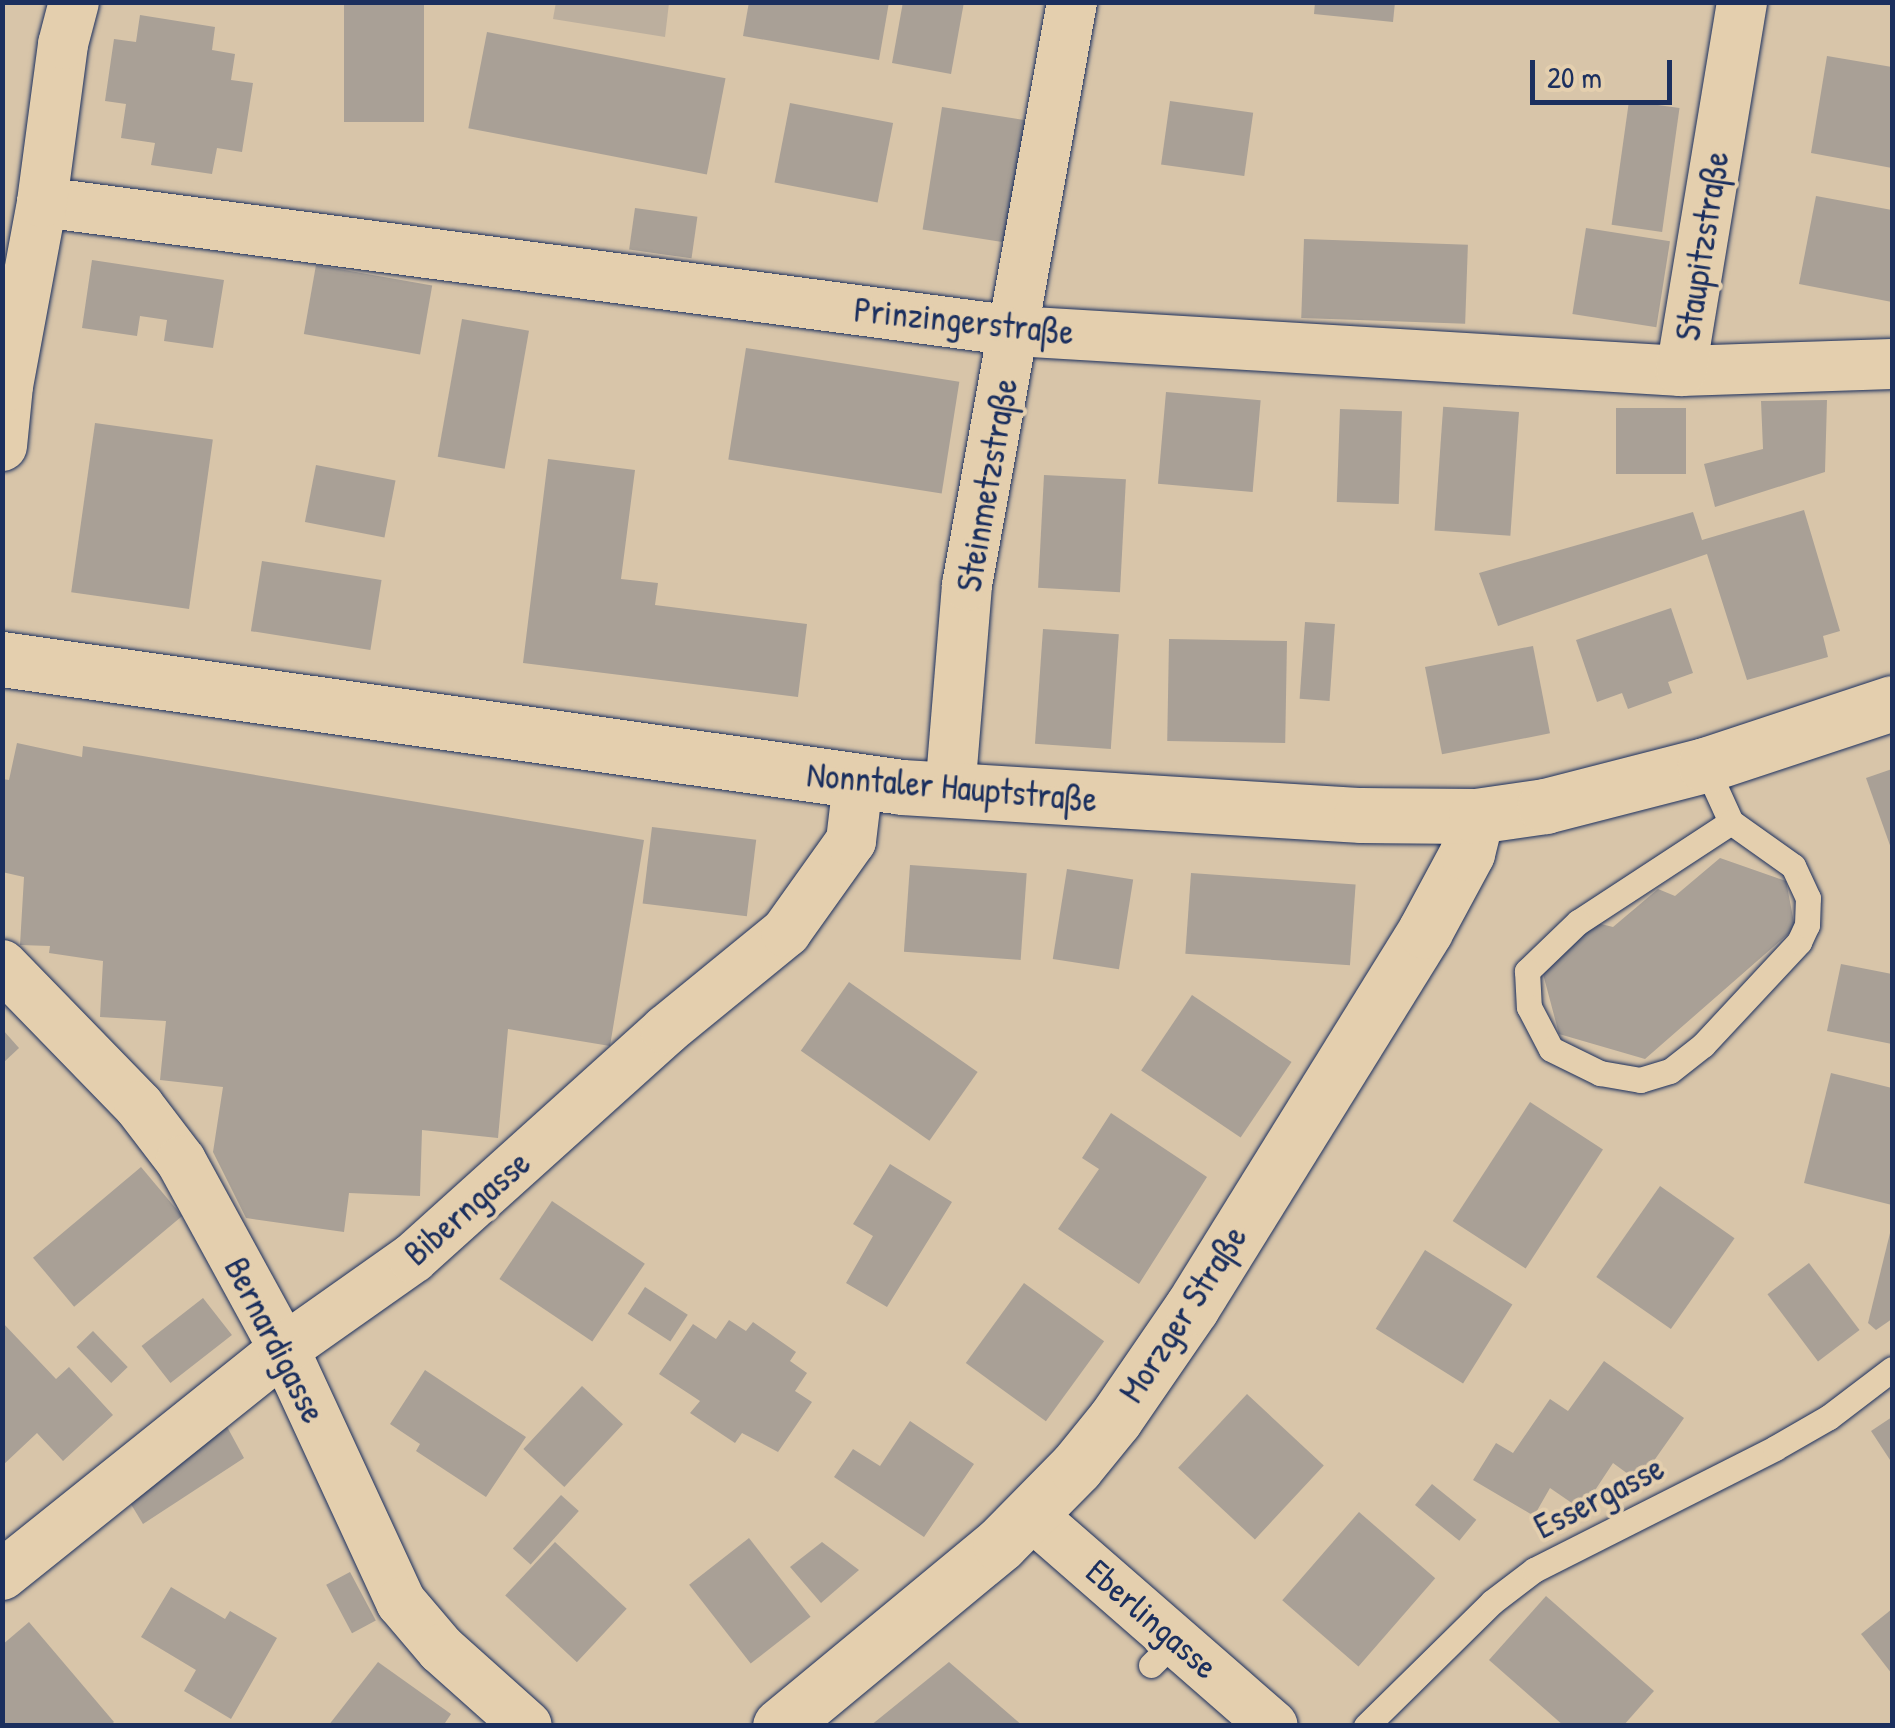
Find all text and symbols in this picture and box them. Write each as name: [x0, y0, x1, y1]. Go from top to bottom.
scale bar: [1535, 40, 1678, 102]
text: 20 m: [1547, 57, 1602, 97]
street label: Staupitzstraße: [1666, 148, 1738, 344]
street label: Prinzingerstraße: [852, 289, 1076, 353]
street label: Steinmetzstraße: [948, 375, 1026, 595]
street label: Nonntaler Hauptstraße: [805, 753, 1099, 821]
street label: Biberngasse: [395, 1142, 539, 1274]
street label: Morzger Straße: [1110, 1218, 1256, 1410]
street label: Bernardigasse: [215, 1250, 335, 1430]
street label: Essergasse: [1527, 1447, 1671, 1547]
street label: Eberlingasse: [1078, 1551, 1226, 1687]

